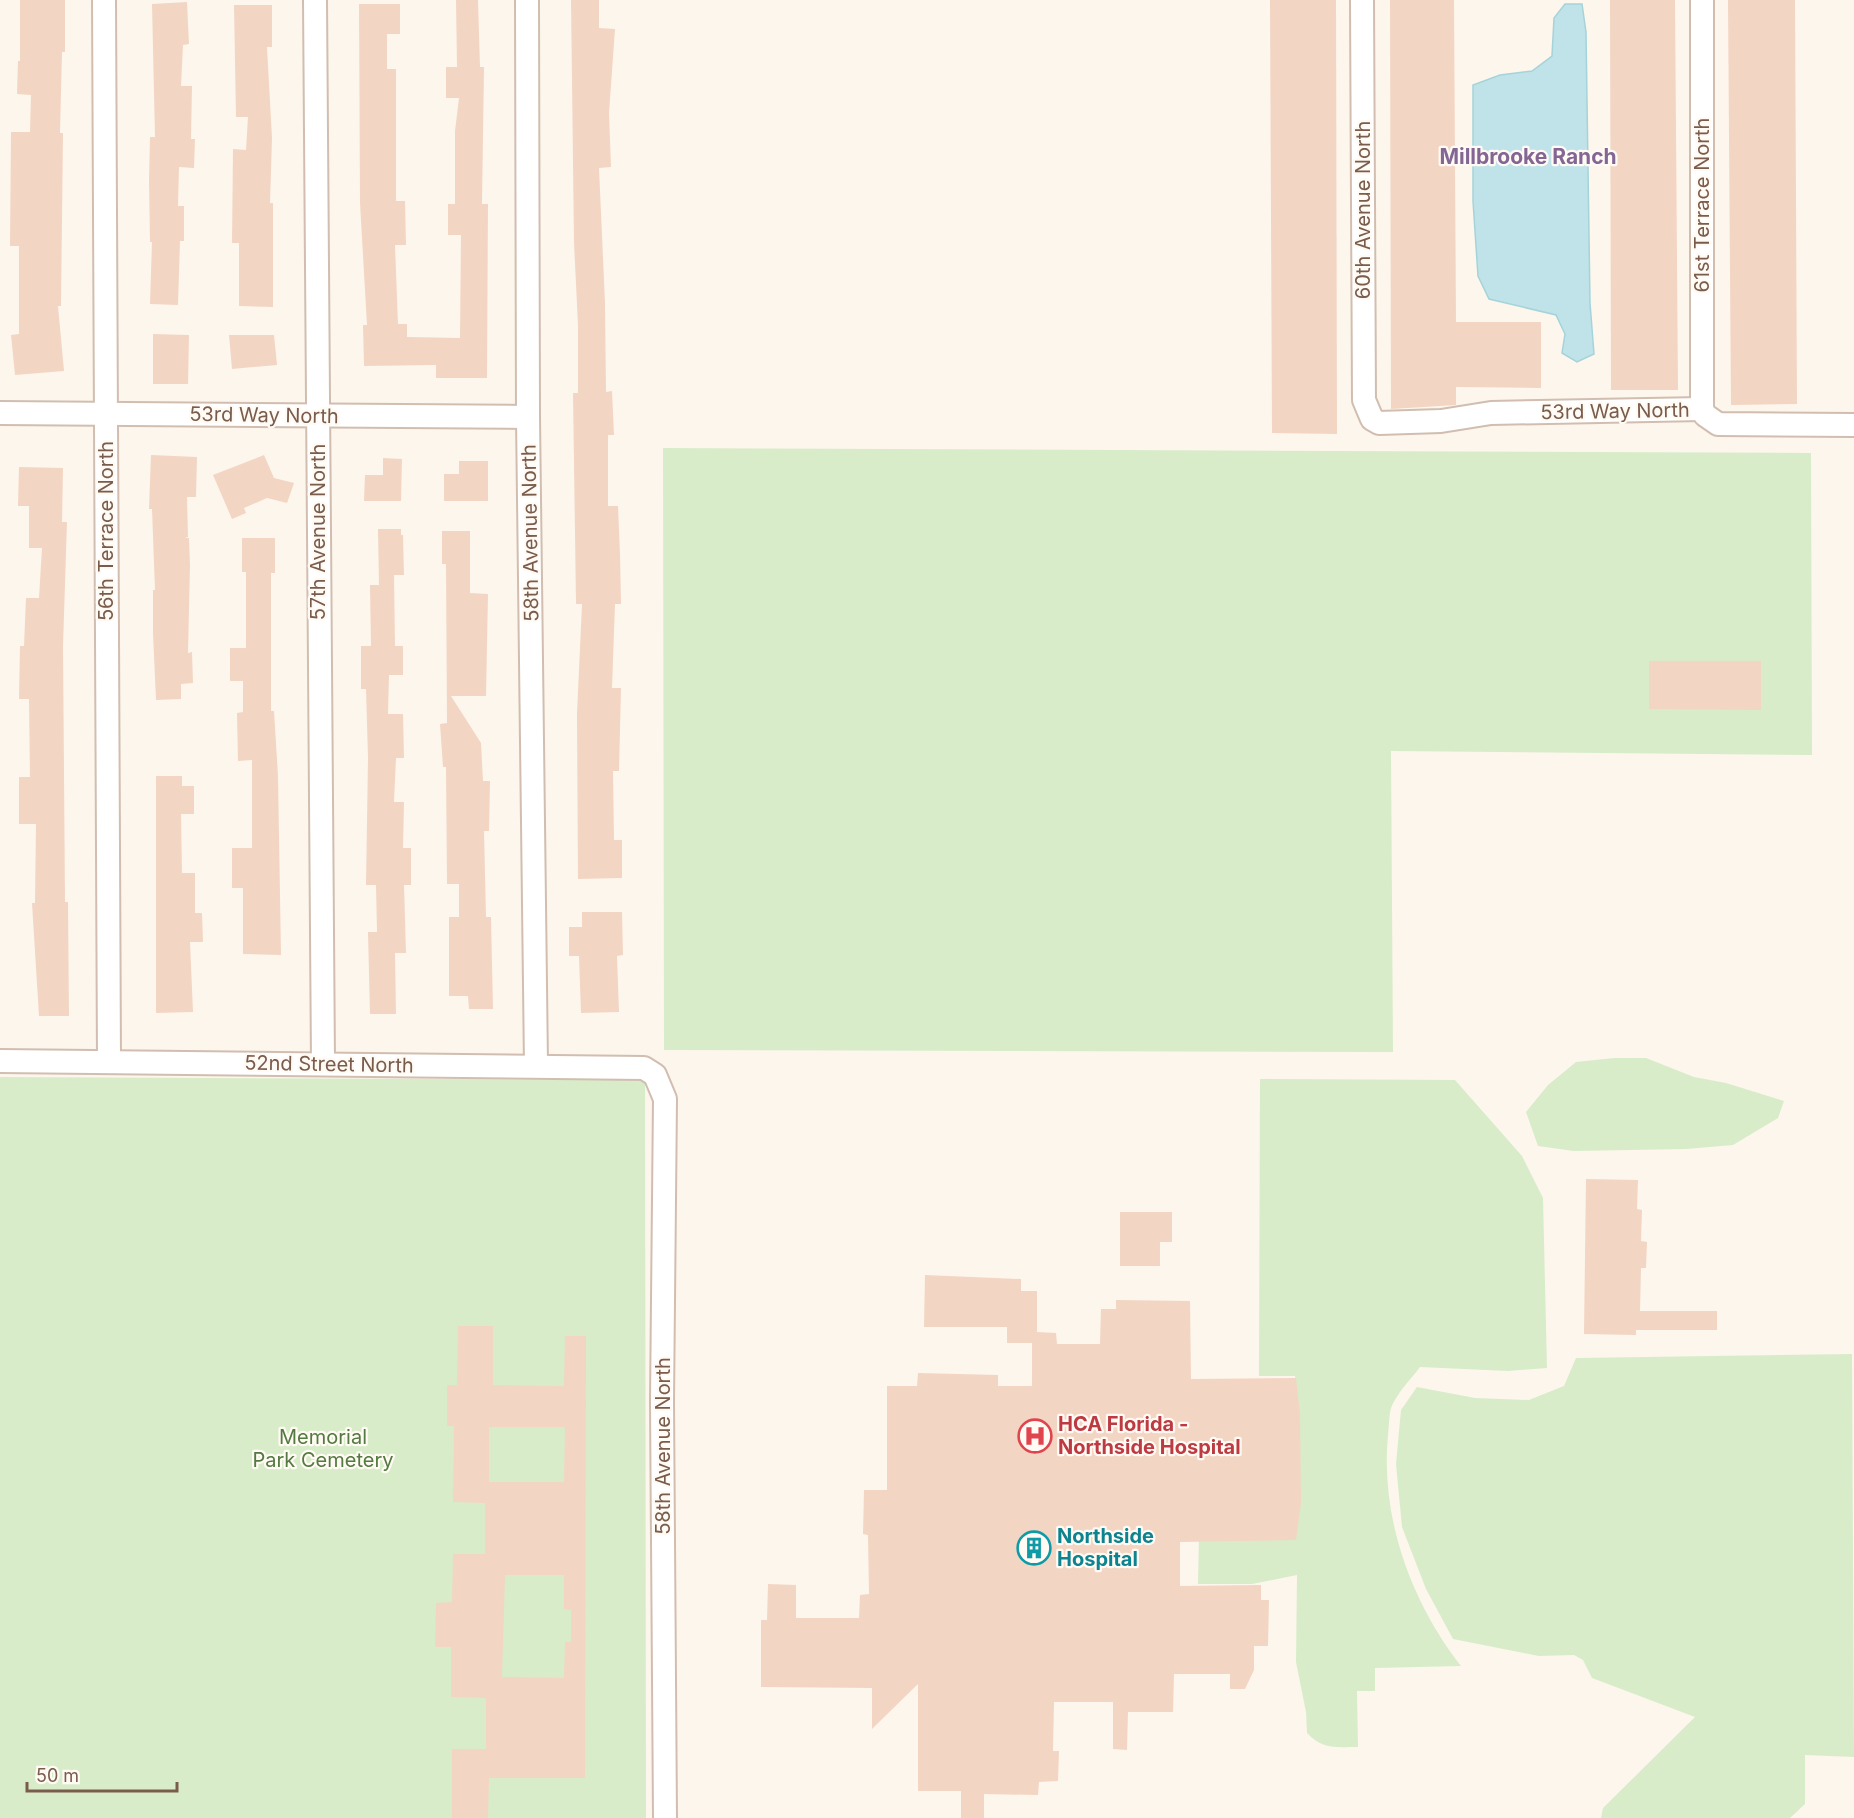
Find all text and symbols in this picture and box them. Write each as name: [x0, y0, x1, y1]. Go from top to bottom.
street label: 61st Terrace North: [1690, 118, 1714, 292]
street label: 60th Avenue North: [1351, 121, 1375, 299]
district label: Millbrooke Ranch: [1439, 144, 1617, 169]
street label: 53rd Way North: [1540, 398, 1690, 424]
street label: 53rd Way North: [189, 402, 339, 428]
street label: 56th Terrace North: [94, 441, 118, 621]
street label: 57th Avenue North: [306, 444, 330, 620]
street label: 58th Avenue North: [516, 444, 544, 622]
street label: 52nd Street North: [244, 1051, 414, 1077]
street label: 58th Avenue North: [651, 1357, 675, 1535]
place label: HCA Florida - Northside Hospital: [1058, 1412, 1241, 1459]
hospital icon: HCA Florida - Northside Hospital: [1017, 1418, 1053, 1454]
park label: Memorial Park Cemetery: [253, 1425, 394, 1472]
place label: Northside Hospital: [1057, 1524, 1154, 1571]
building icon: Northside Hospital: [1016, 1530, 1052, 1566]
scale bar: [27, 1755, 177, 1793]
text: 50 m: [36, 1765, 79, 1786]

